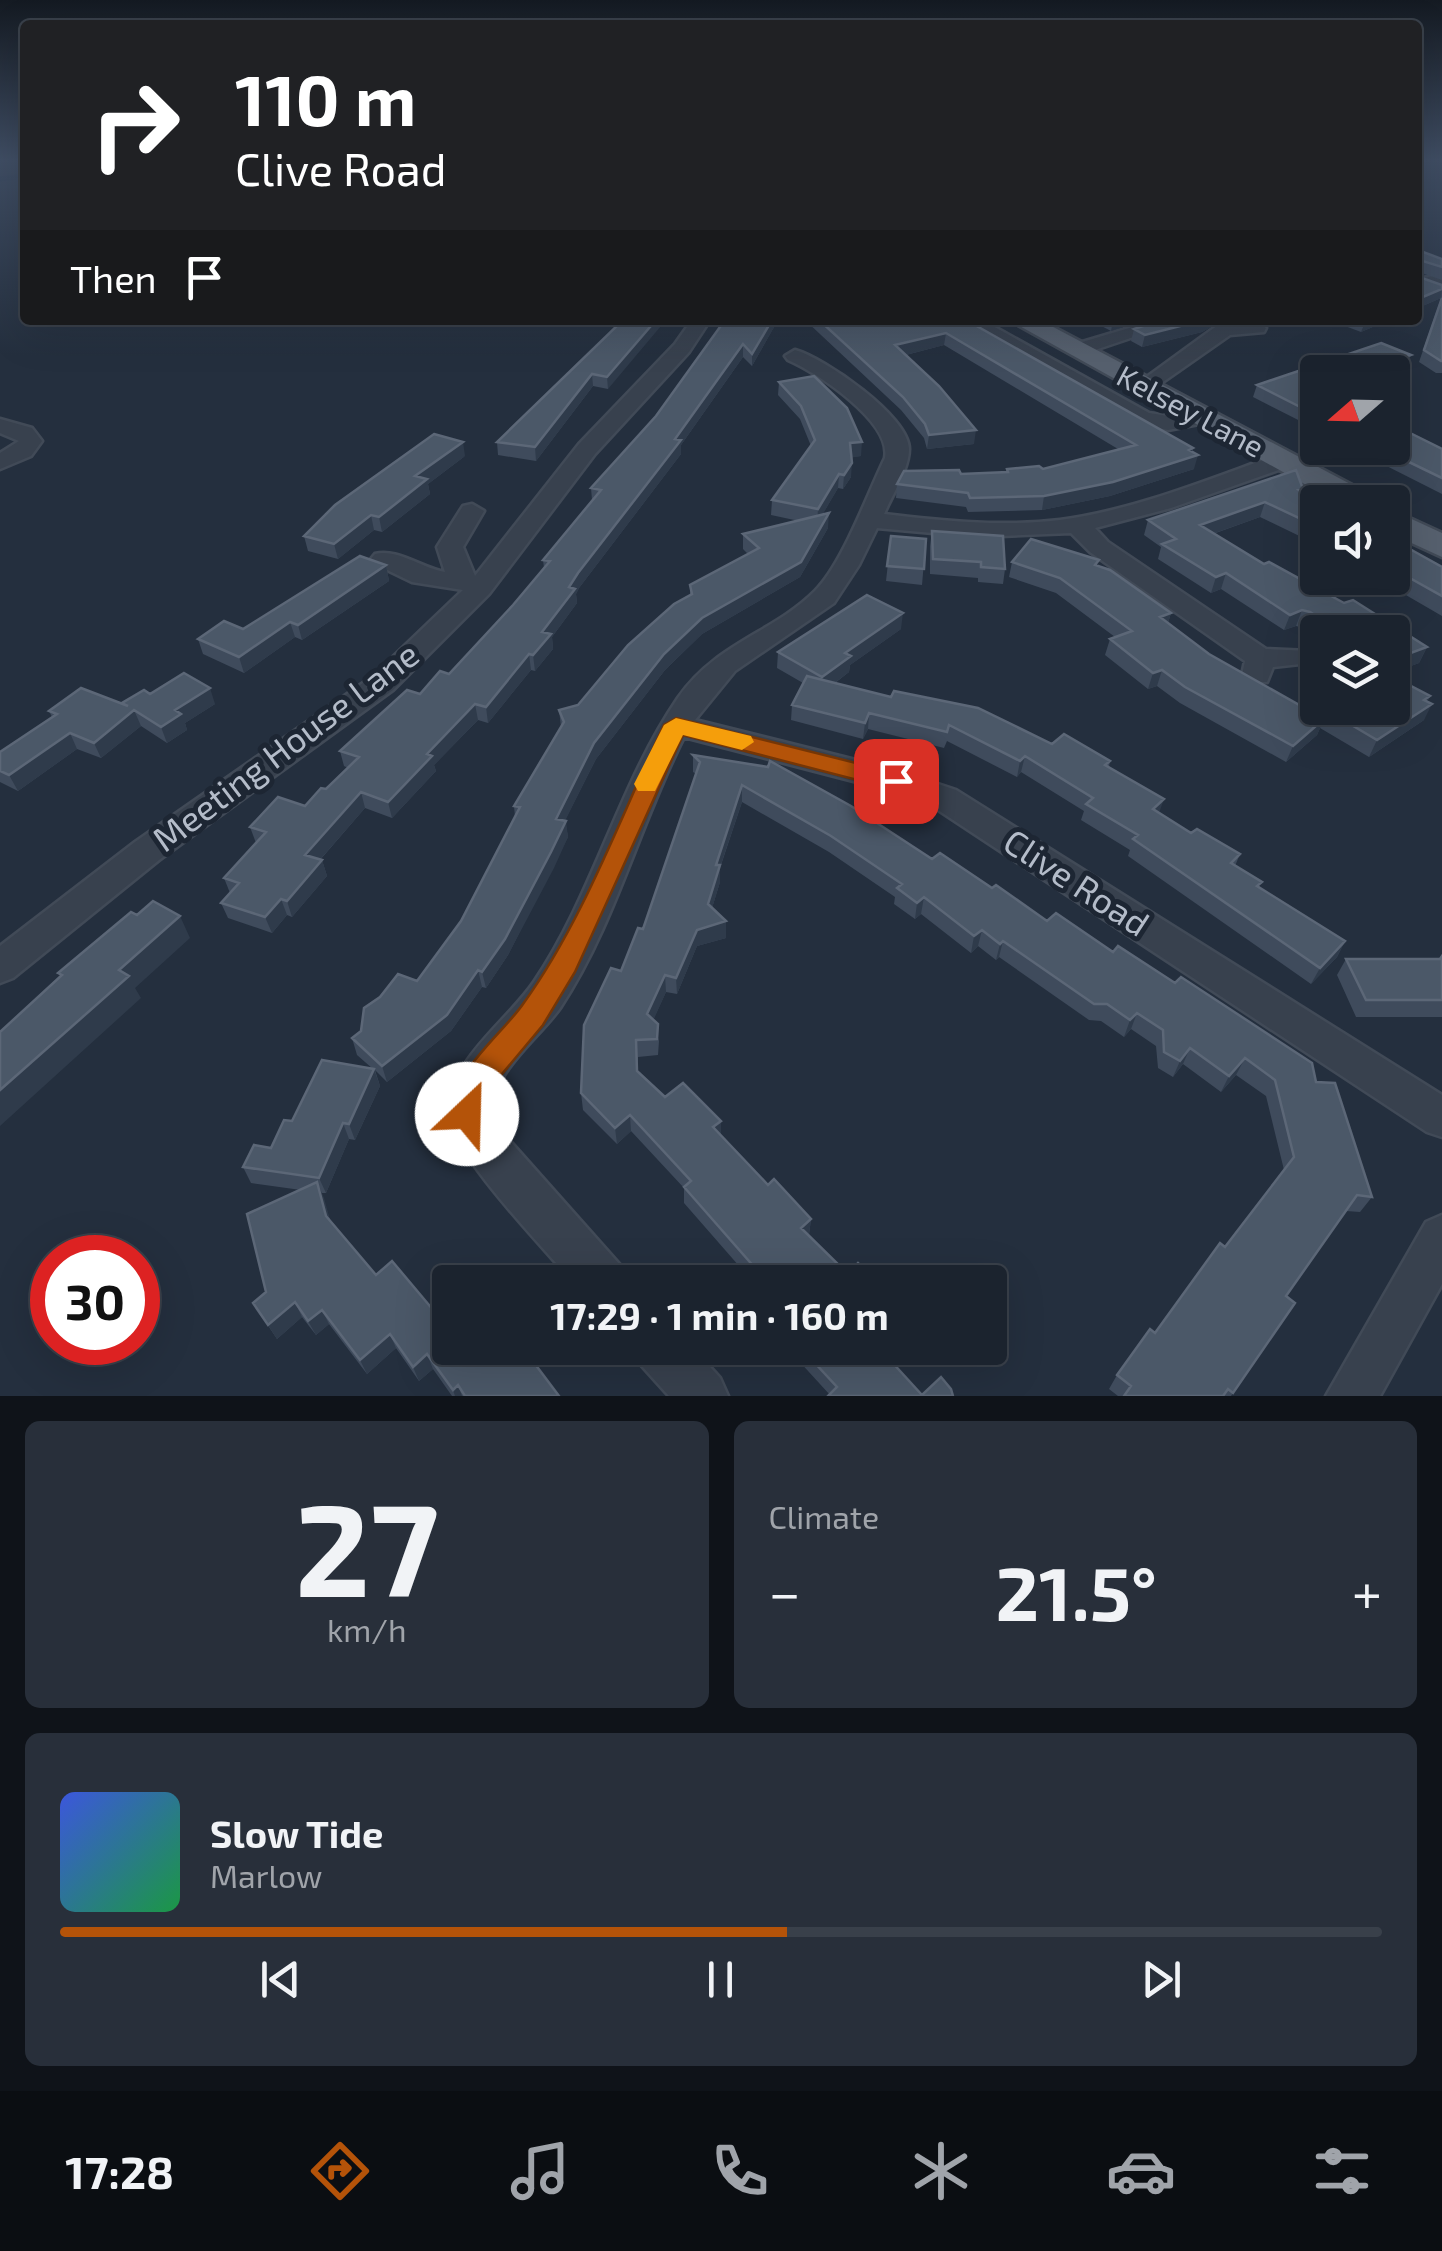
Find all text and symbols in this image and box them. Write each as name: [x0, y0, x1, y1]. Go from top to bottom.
text: 110 m: [235, 56, 416, 140]
icon: right: [70, 60, 200, 190]
text: Clive Road: [235, 141, 447, 195]
icon: arrive: [177, 250, 232, 305]
text: Then: [70, 255, 157, 301]
north arrow: [1300, 355, 1410, 465]
map controls: [1300, 355, 1410, 725]
street label: Kelsey Lane: [1111, 357, 1270, 464]
button: sound: [1300, 485, 1410, 595]
button: layers: [1300, 615, 1410, 725]
street label: Meeting House Lane: [144, 632, 426, 859]
pin: [854, 739, 939, 824]
icon: arrive: [869, 754, 924, 809]
street label: Clive Road: [997, 819, 1158, 944]
position arrow: [415, 1062, 519, 1166]
speed limit sign: 30: [30, 1235, 160, 1365]
text: 17:29 · 1 min · 160 m: [550, 1292, 889, 1338]
text: 27: [295, 1467, 439, 1623]
text: Climate: [769, 1497, 879, 1535]
text: 21.5°: [995, 1546, 1157, 1636]
text: −: [769, 1558, 801, 1624]
text: +: [1352, 1558, 1382, 1624]
text: km/h: [327, 1610, 406, 1648]
text: Slow Tide: [210, 1810, 383, 1856]
text: Marlow: [210, 1856, 322, 1894]
icon: previous: [253, 1952, 308, 2007]
icon: pause: [693, 1952, 748, 2007]
icon: next: [1134, 1952, 1189, 2007]
icon: directions: [305, 2136, 375, 2206]
icon: music: [505, 2136, 575, 2206]
icon: phone: [705, 2136, 775, 2206]
icon: climate: [906, 2136, 976, 2206]
icon: car: [1106, 2136, 1176, 2206]
icon: filters: [1307, 2136, 1377, 2206]
text: 17:28: [65, 2144, 174, 2198]

